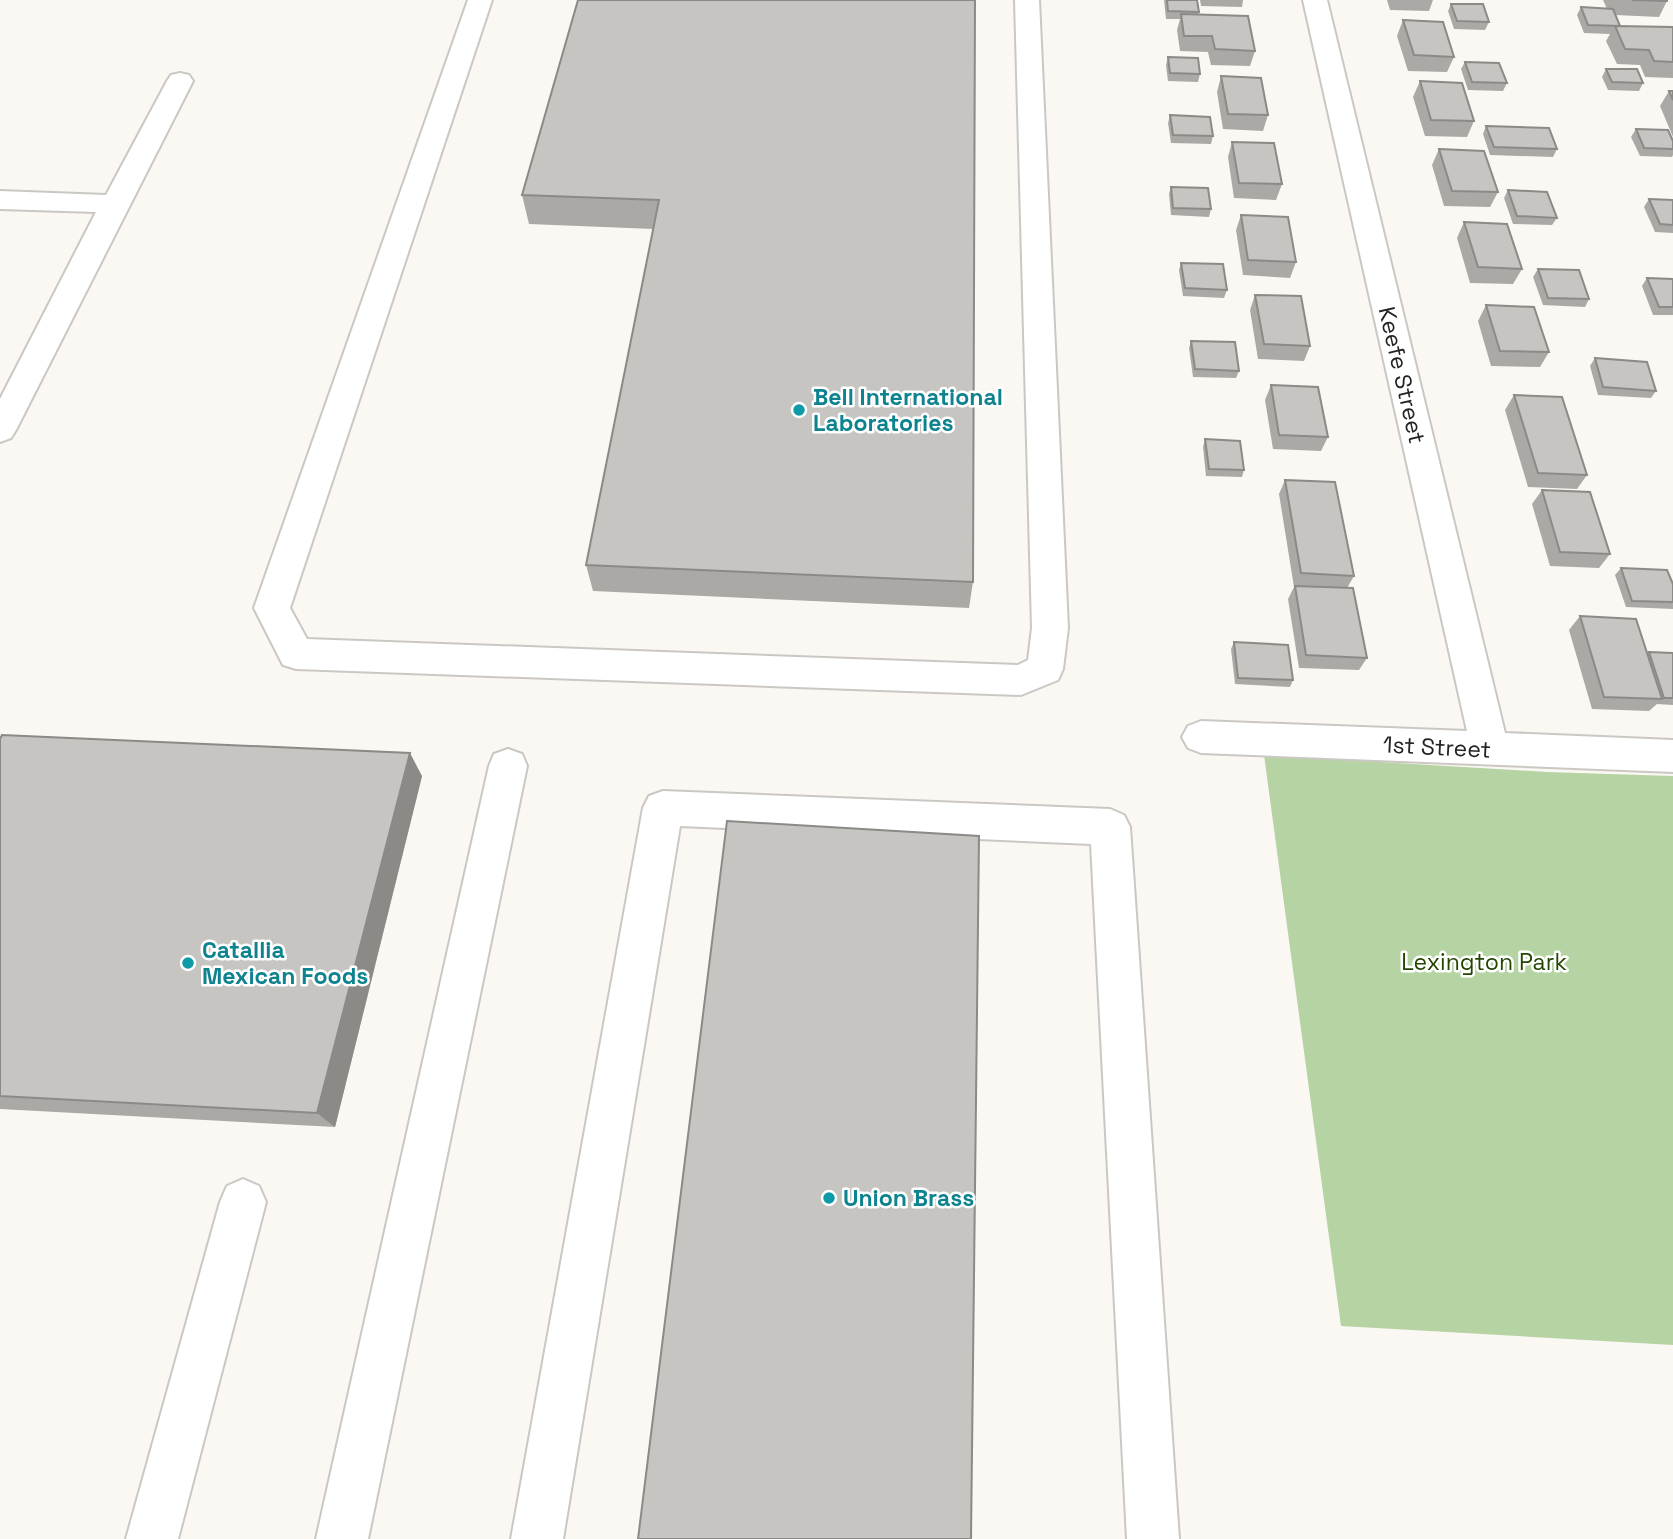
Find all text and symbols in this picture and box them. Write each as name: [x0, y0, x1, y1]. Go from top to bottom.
street label: Keefe Street: [1372, 304, 1432, 446]
place label: Bell International Laboratories: [813, 382, 1003, 438]
marker: Bell International Laboratories: [791, 402, 807, 418]
street label: 1st Street: [1382, 729, 1492, 765]
place label: Catallia Mexican Foods: [202, 935, 368, 991]
park label: Lexington Park: [1401, 947, 1567, 977]
marker: Catallia Mexican Foods: [180, 955, 196, 971]
place label: Union Brass: [843, 1183, 974, 1213]
marker: Union Brass: [821, 1190, 837, 1206]

